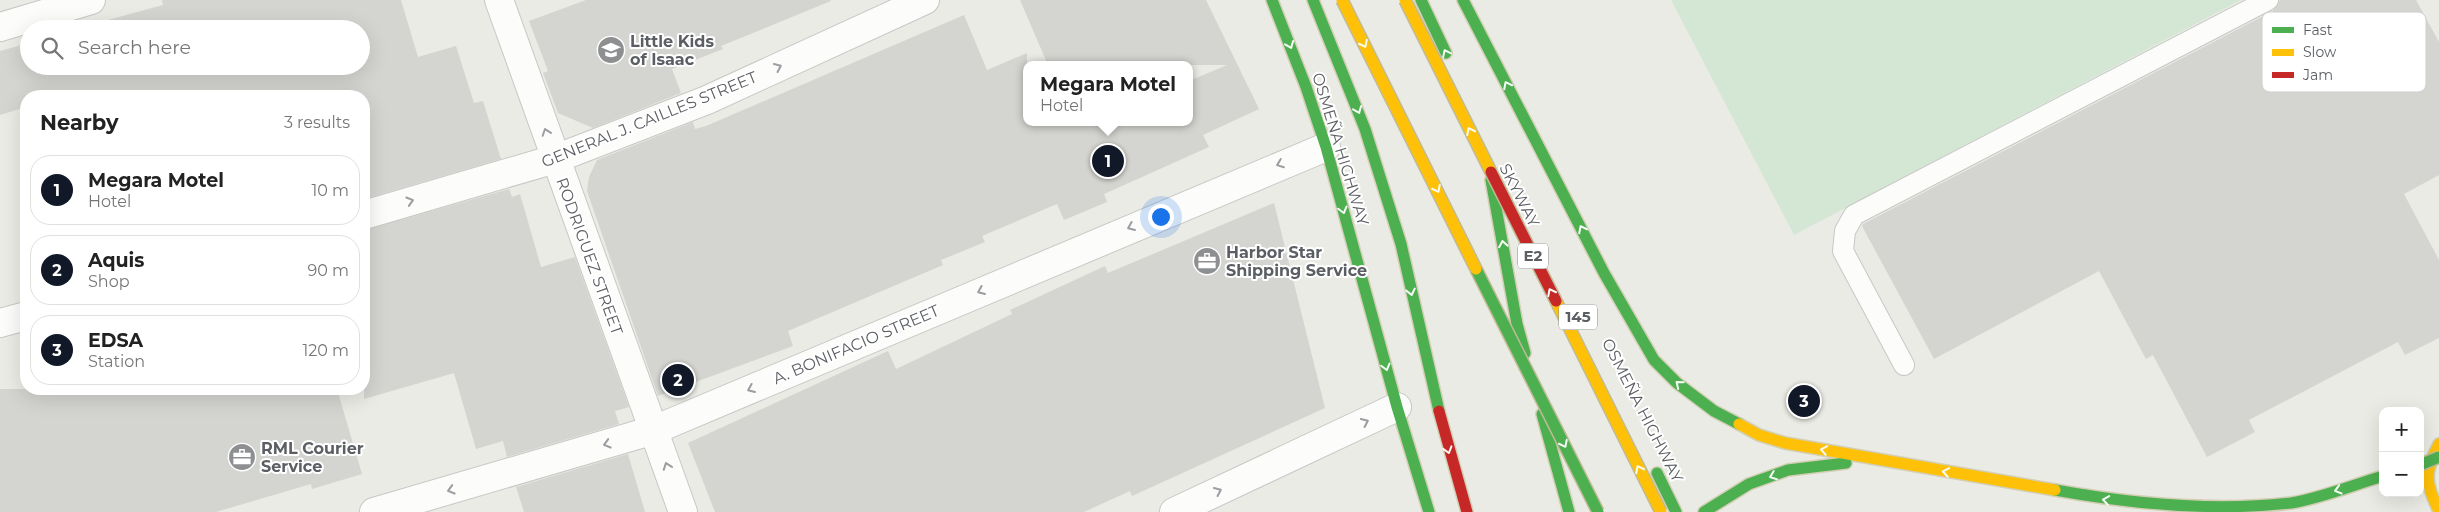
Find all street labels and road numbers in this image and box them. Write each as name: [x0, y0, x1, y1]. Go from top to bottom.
street label: GENERAL J. CAILLES STREET: [539, 67, 761, 172]
street label: OSMEÑA HIGHWAY: [1308, 70, 1373, 229]
street label: SKYWAY: [1496, 160, 1544, 231]
street label: RODRIGUEZ STREET: [552, 175, 627, 338]
road number: E2: [1518, 244, 1548, 268]
street label: A. BONIFACIO STREET: [770, 300, 943, 388]
road number: 145: [1559, 304, 1597, 330]
street label: OSMEÑA HIGHWAY: [1598, 335, 1687, 486]

